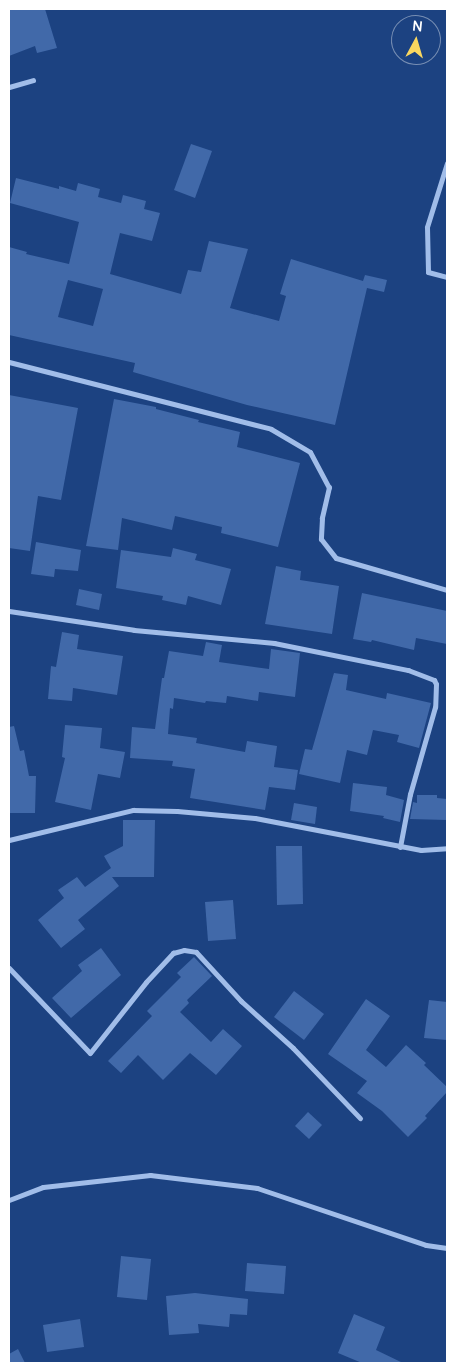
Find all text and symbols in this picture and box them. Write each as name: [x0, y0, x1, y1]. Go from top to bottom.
north arrow: [391, 15, 441, 65]
text: N: [412, 16, 424, 36]

